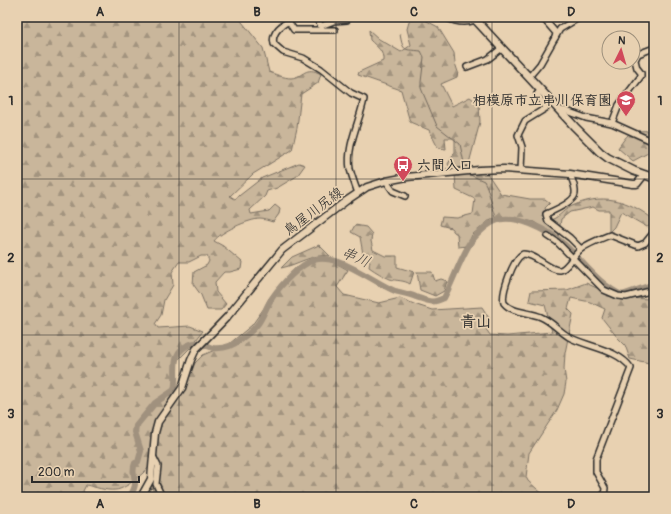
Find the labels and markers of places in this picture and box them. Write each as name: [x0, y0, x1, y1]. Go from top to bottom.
school or university icon: 相模原市立串川保育園: [615, 89, 637, 117]
place label: 相模原市立串川保育園: [472, 92, 612, 109]
bus stop icon: 六間入口: [392, 154, 414, 182]
place label: 六間入口: [417, 157, 473, 174]

